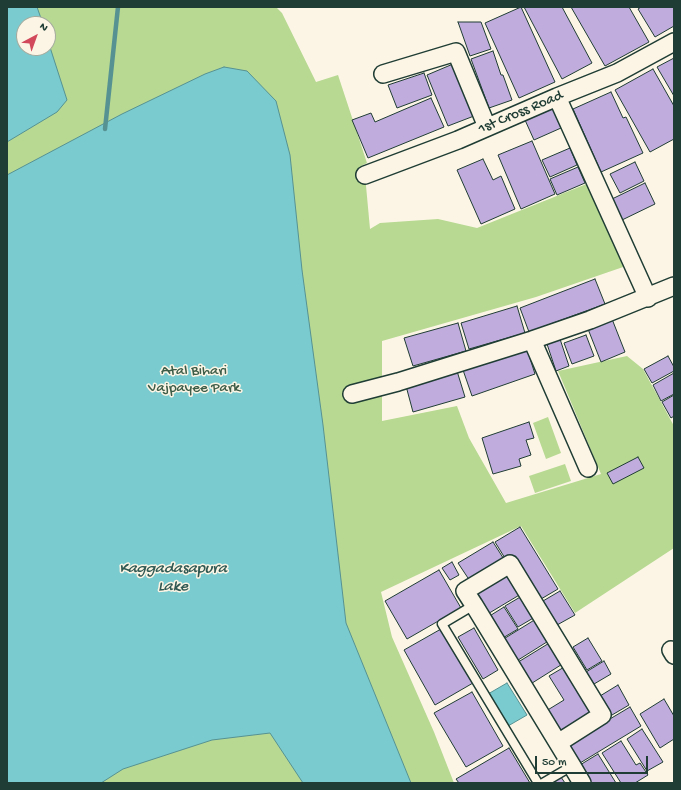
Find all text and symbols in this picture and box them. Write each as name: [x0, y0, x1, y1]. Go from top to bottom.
north arrow: [16, 16, 56, 56]
text: N: [37, 21, 50, 35]
street label: 1st Cross Road: [476, 87, 566, 139]
park label: Atal Bihari Vajpayee Park: [148, 363, 240, 398]
water label: Kaggadasapura Lake: [119, 560, 227, 598]
scale bar: [537, 748, 650, 774]
text: 50 m: [542, 756, 567, 770]

